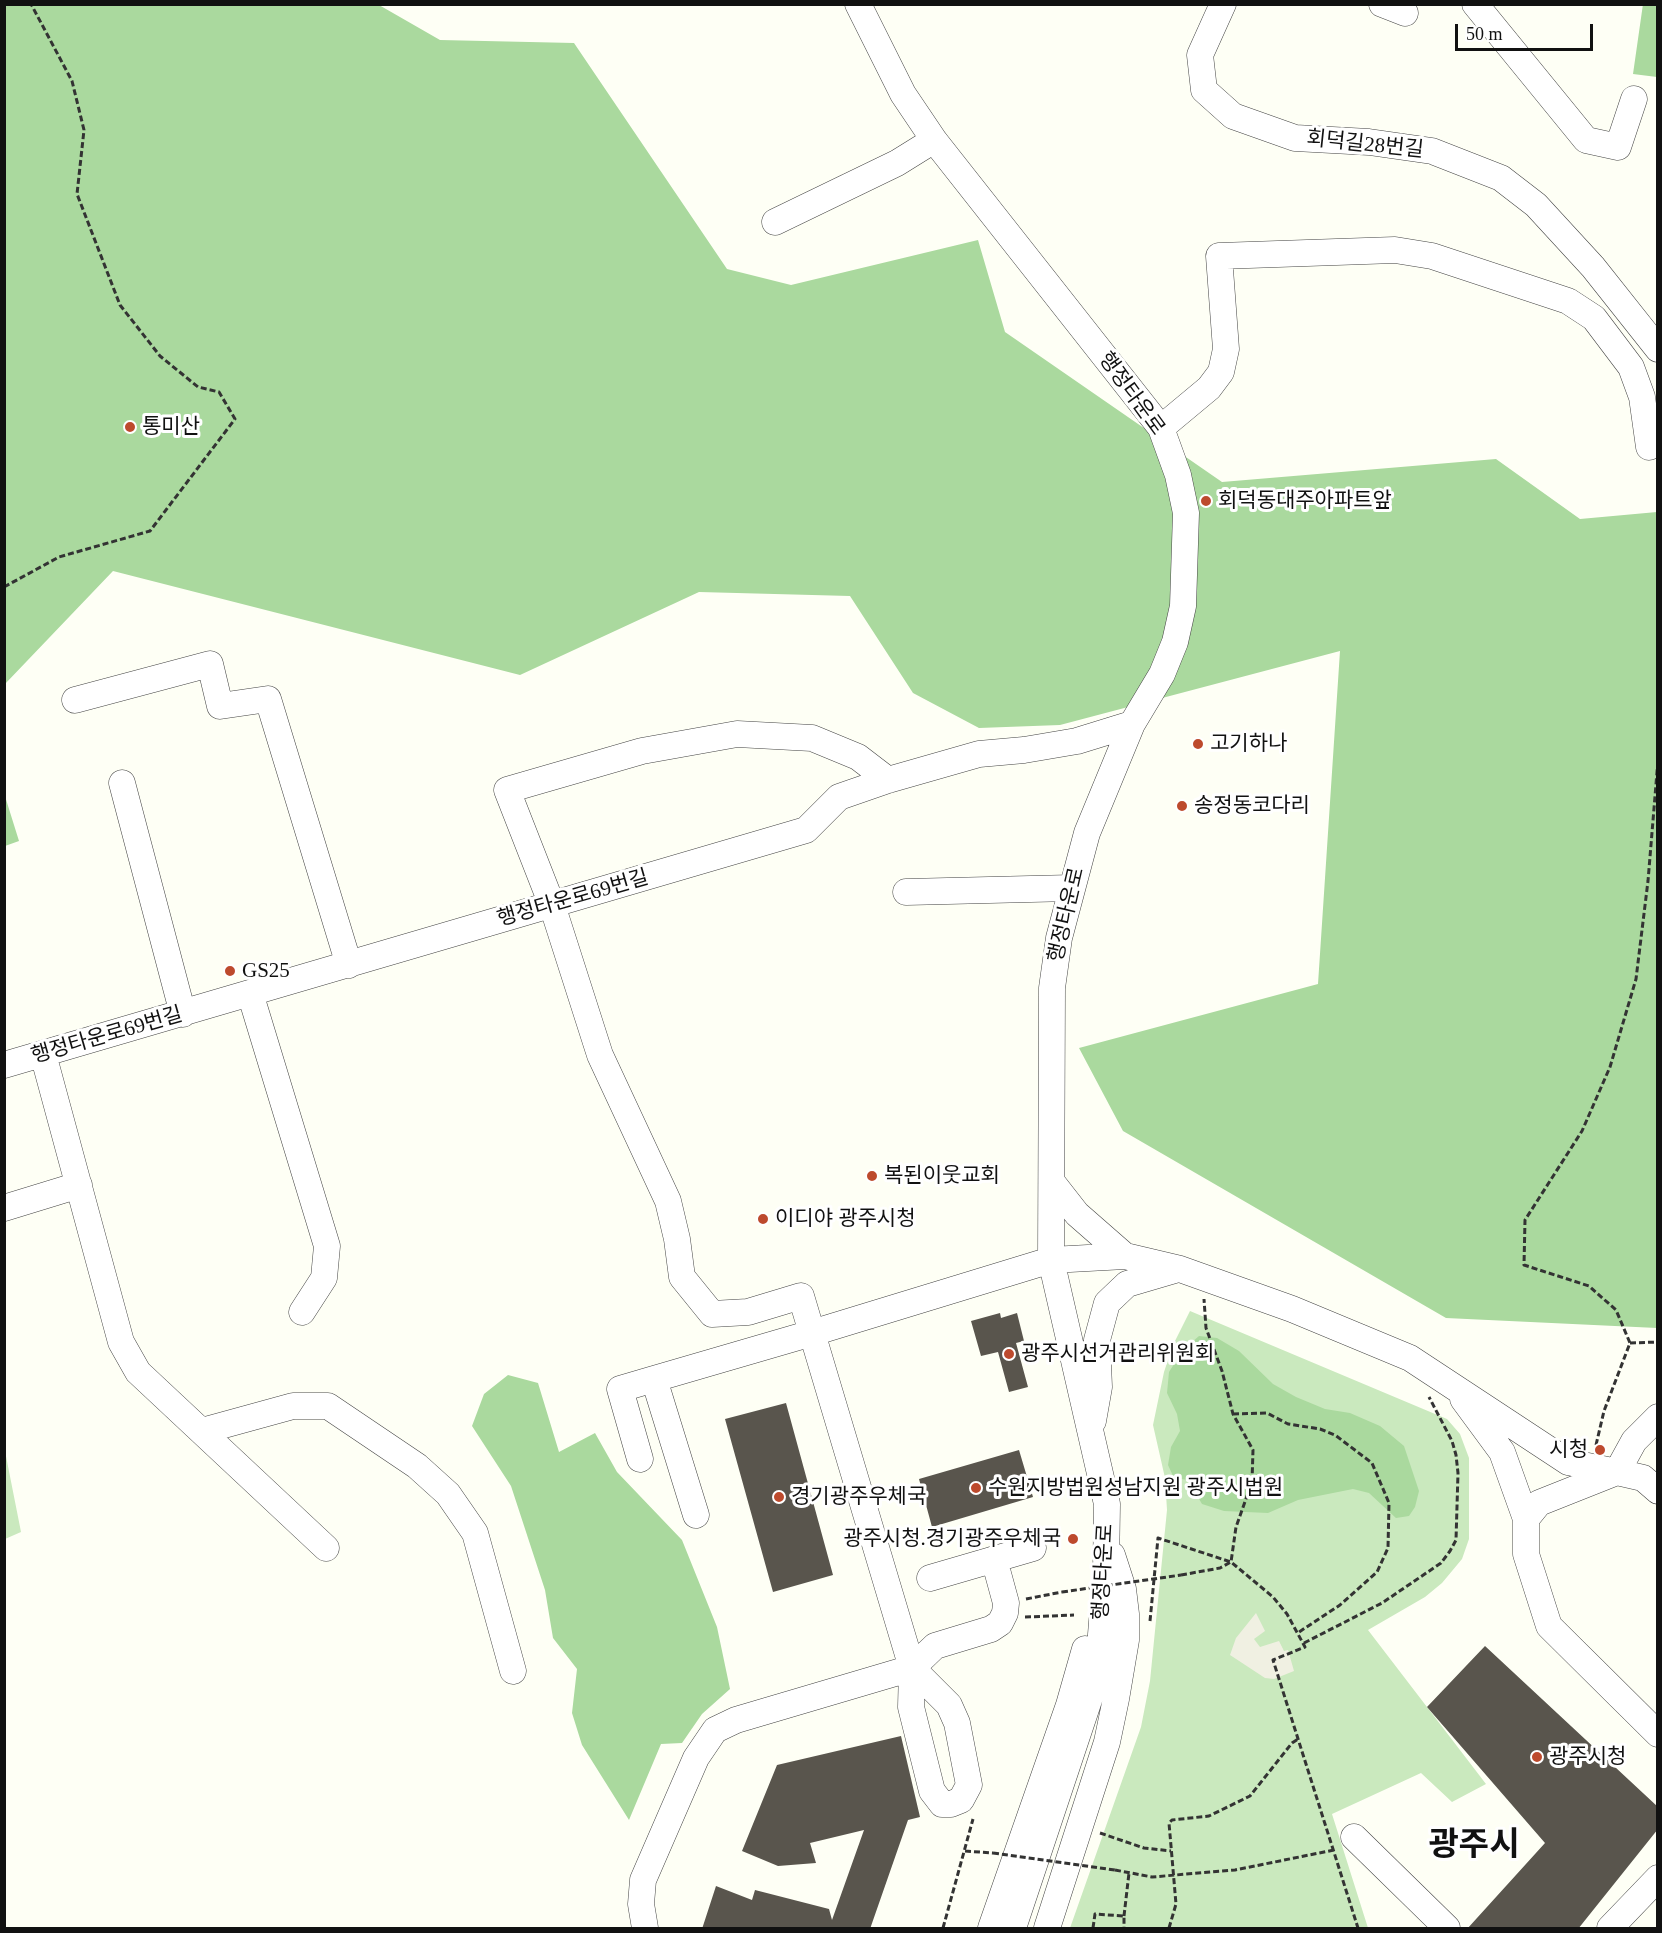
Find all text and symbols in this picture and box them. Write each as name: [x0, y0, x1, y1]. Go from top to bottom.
scale bar: [1458, 12, 1596, 50]
text: 50 m: [1466, 24, 1503, 44]
street label: 회덕길28번길: [1305, 126, 1425, 164]
street label: 행정타운로: [1092, 348, 1170, 440]
place label: 통미산: [142, 414, 200, 440]
marker: 통미산: [123, 420, 137, 434]
place label: 회덕동대주아파트앞: [1218, 488, 1392, 514]
marker: 회덕동대주아파트앞: [1199, 494, 1213, 508]
place label: 고기하나: [1210, 731, 1287, 757]
marker: 고기하나: [1191, 737, 1205, 751]
place label: 송정동코다리: [1194, 793, 1310, 819]
marker: 송정동코다리: [1175, 799, 1189, 813]
street label: 행정타운로69번길: [494, 865, 652, 933]
street label: 행정타운로: [1044, 865, 1090, 965]
place label: GS25: [242, 958, 290, 984]
marker: GS25: [223, 964, 237, 978]
street label: 행정타운로69번길: [28, 1002, 186, 1070]
place label: 복된이웃교회: [884, 1163, 1000, 1189]
marker: 복된이웃교회: [865, 1169, 879, 1183]
place label: 이디야 광주시청: [775, 1206, 915, 1232]
marker: 이디야 광주시청: [756, 1212, 770, 1226]
place label: 광주시선거관리위원회: [1021, 1341, 1214, 1367]
marker: 광주시선거관리위원회: [1002, 1347, 1016, 1361]
place label: 시청: [1549, 1437, 1588, 1463]
marker: 시청: [1593, 1443, 1607, 1457]
place label: 수원지방법원성남지원 광주시법원: [988, 1475, 1283, 1501]
marker: 수원지방법원성남지원 광주시법원: [969, 1481, 983, 1495]
place label: 경기광주우체국: [791, 1484, 926, 1510]
marker: 경기광주우체국: [772, 1490, 786, 1504]
street label: 행정타운로: [1089, 1523, 1119, 1621]
place label: 광주시청.경기광주우체국: [843, 1526, 1061, 1552]
marker: 광주시청.경기광주우체국: [1066, 1532, 1080, 1546]
place label: 광주시청: [1549, 1744, 1626, 1770]
marker: 광주시청: [1530, 1750, 1544, 1764]
district label: 광주시: [1428, 1826, 1520, 1866]

